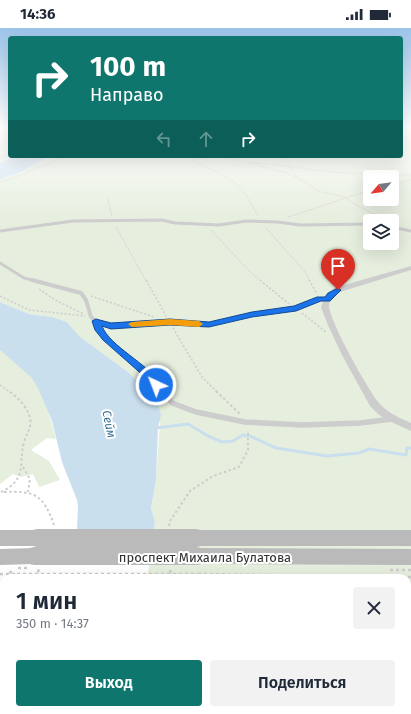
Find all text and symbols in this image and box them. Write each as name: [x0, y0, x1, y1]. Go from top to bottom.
text: 14:36: [20, 5, 56, 23]
text: 100 m: [90, 50, 166, 83]
icon: right: [24, 52, 76, 104]
text: Направо: [90, 84, 164, 106]
icon: left: [153, 128, 175, 150]
icon: ahead: [195, 128, 217, 150]
icon: right: [237, 128, 259, 150]
north arrow: [363, 170, 399, 206]
map controls: [363, 170, 399, 250]
button: layers: [363, 214, 399, 250]
pin: [321, 249, 355, 290]
icon: arrive: [327, 255, 349, 277]
position arrow: [135, 364, 177, 406]
water label: Сейм: [99, 409, 119, 439]
street label: проспект Михаила Булатова: [119, 550, 291, 565]
text: 1 мин: [16, 587, 77, 615]
button: close: [353, 587, 395, 629]
text: 350 m · 14:37: [16, 616, 89, 631]
button: Выход: [16, 660, 202, 706]
button: Поделиться: [210, 660, 395, 706]

